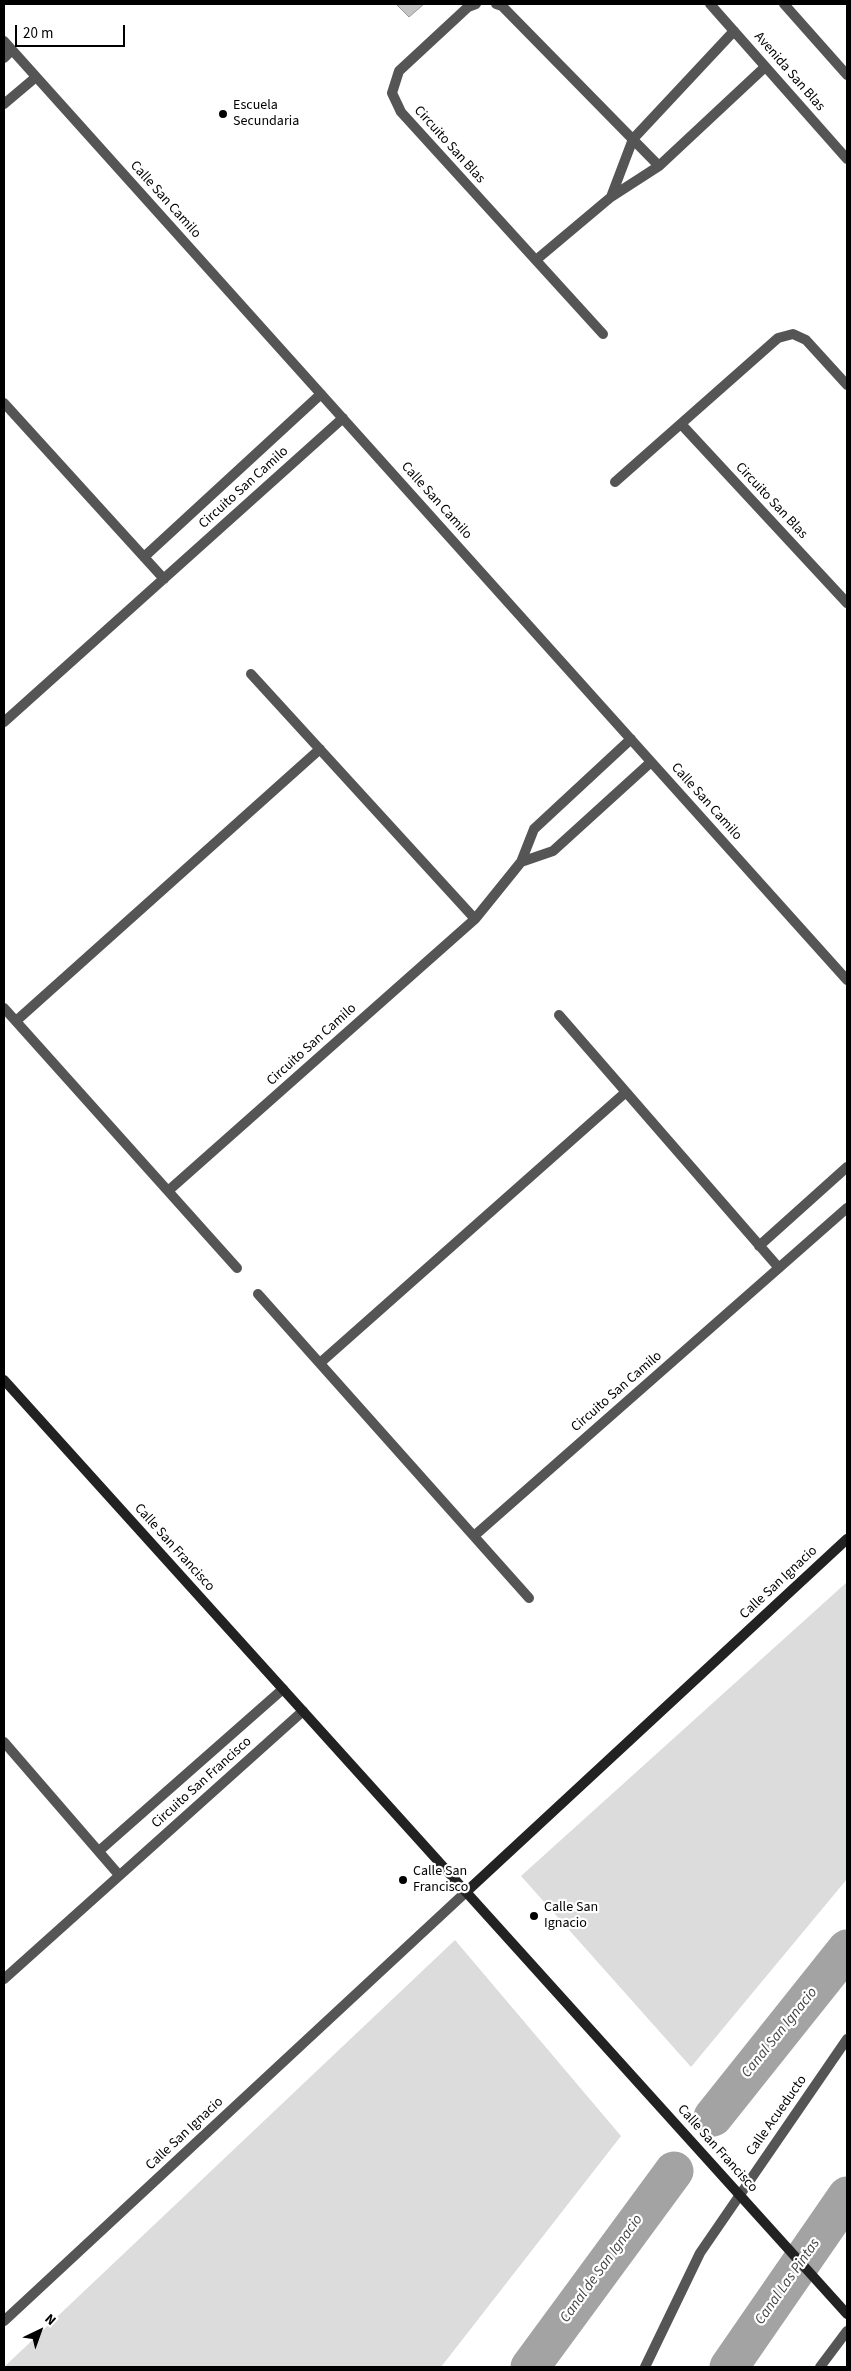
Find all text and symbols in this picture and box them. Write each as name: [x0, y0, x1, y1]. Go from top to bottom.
scale bar: [18, 15, 128, 47]
text: 20 m: [23, 23, 53, 44]
street label: Avenida San Blas: [750, 29, 828, 115]
place label: Escuela Secundaria: [233, 98, 299, 130]
street label: Circuito San Blas: [410, 103, 488, 187]
marker: Escuela Secundaria: [217, 108, 229, 120]
street label: Calle San Camilo: [126, 158, 204, 242]
street label: Circuito San Camilo: [196, 443, 292, 533]
street label: Calle San Camilo: [397, 459, 475, 543]
street label: Circuito San Blas: [731, 459, 811, 543]
street label: Calle San Camilo: [667, 760, 745, 844]
street label: Circuito San Camilo: [264, 1000, 360, 1090]
street label: Circuito San Camilo: [568, 1348, 666, 1436]
street label: Calle San Francisco: [130, 1501, 218, 1595]
street label: Calle San Ignacio: [737, 1543, 821, 1623]
street label: Circuito San Francisco: [149, 1734, 255, 1832]
place label: Calle San Francisco: [413, 1864, 468, 1896]
marker: Calle San Francisco: [397, 1874, 409, 1886]
place label: Calle San Ignacio: [544, 1900, 598, 1932]
marker: Calle San Ignacio: [528, 1910, 540, 1922]
water label: Canal San Ignacio: [738, 1984, 822, 2082]
street label: Calle Acueducto: [743, 2073, 811, 2159]
street label: Calle San Ignacio: [143, 2094, 227, 2174]
street label: Calle San Francisco: [673, 2102, 761, 2196]
water label: Canal de San Ignacio: [557, 2212, 647, 2326]
water label: Canal Las Pintas: [752, 2235, 824, 2329]
north arrow: [15, 2306, 65, 2356]
text: N: [40, 2309, 60, 2330]

